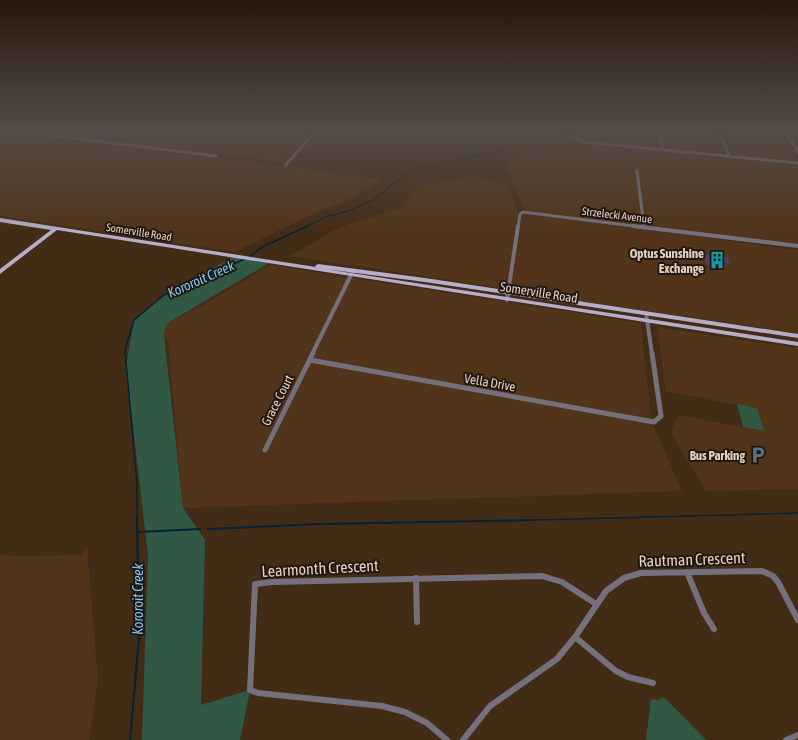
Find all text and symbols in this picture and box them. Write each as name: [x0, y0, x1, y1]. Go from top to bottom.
street label: Strzelecki Avenue: [581, 205, 653, 225]
street label: Somerville Road: [105, 221, 173, 243]
place label: Optus Sunshine Exchange: [630, 246, 704, 276]
building icon: Optus Sunshine Exchange: [707, 250, 727, 270]
water label: Kororoit Creek: [165, 257, 238, 301]
street label: Somerville Road: [499, 279, 579, 306]
street label: Vella Drive: [463, 371, 517, 394]
street label: Grace Court: [258, 372, 297, 428]
parking icon: Bus Parking: [748, 445, 768, 465]
place label: Bus Parking: [690, 448, 745, 463]
street label: Rautman Crescent: [638, 548, 746, 570]
street label: Learmonth Crescent: [261, 556, 379, 580]
water label: Kororoit Creek: [130, 562, 146, 635]

